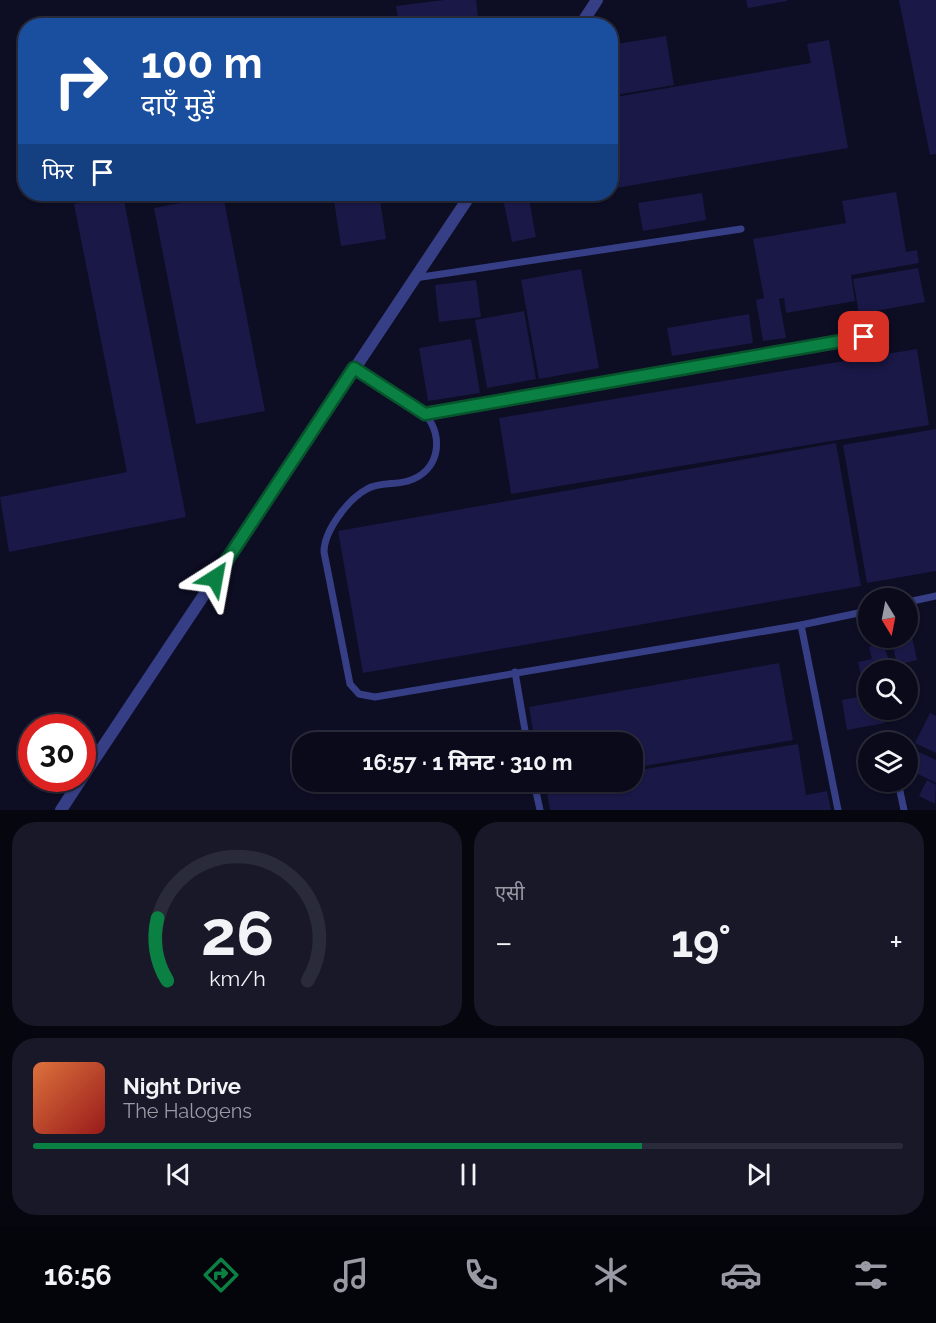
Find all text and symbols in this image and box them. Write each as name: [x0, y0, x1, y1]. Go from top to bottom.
text: 100 m: [141, 39, 263, 88]
icon: right: [42, 42, 120, 120]
text: दाएँ मुड़ें: [141, 89, 215, 120]
icon: arrive: [86, 156, 119, 189]
text: फिर: [42, 158, 74, 184]
pin: [838, 311, 889, 362]
icon: arrive: [847, 320, 880, 353]
position arrow: [183, 546, 247, 610]
north arrow: [858, 588, 918, 648]
map controls: [858, 588, 918, 792]
button: search: [858, 660, 918, 720]
speed limit sign: 30: [18, 714, 96, 792]
button: layers: [858, 732, 918, 792]
text: 16:57 · 1 मिनट · 310 m: [363, 749, 572, 775]
text: एसी: [495, 881, 525, 905]
text: 26: [200, 896, 274, 970]
text: 19°: [671, 915, 731, 968]
text: −: [495, 923, 513, 962]
text: +: [889, 923, 903, 962]
text: km/h: [209, 966, 265, 991]
text: Night Drive: [123, 1073, 241, 1099]
text: The Halogens: [123, 1099, 252, 1123]
icon: previous: [162, 1158, 195, 1191]
icon: pause: [452, 1158, 485, 1191]
icon: next: [742, 1158, 775, 1191]
icon: directions: [200, 1254, 242, 1296]
icon: music: [330, 1254, 372, 1296]
icon: phone: [460, 1254, 502, 1296]
icon: climate: [590, 1254, 632, 1296]
icon: car: [720, 1254, 762, 1296]
icon: filters: [850, 1254, 892, 1296]
text: 16:56: [44, 1260, 112, 1291]

